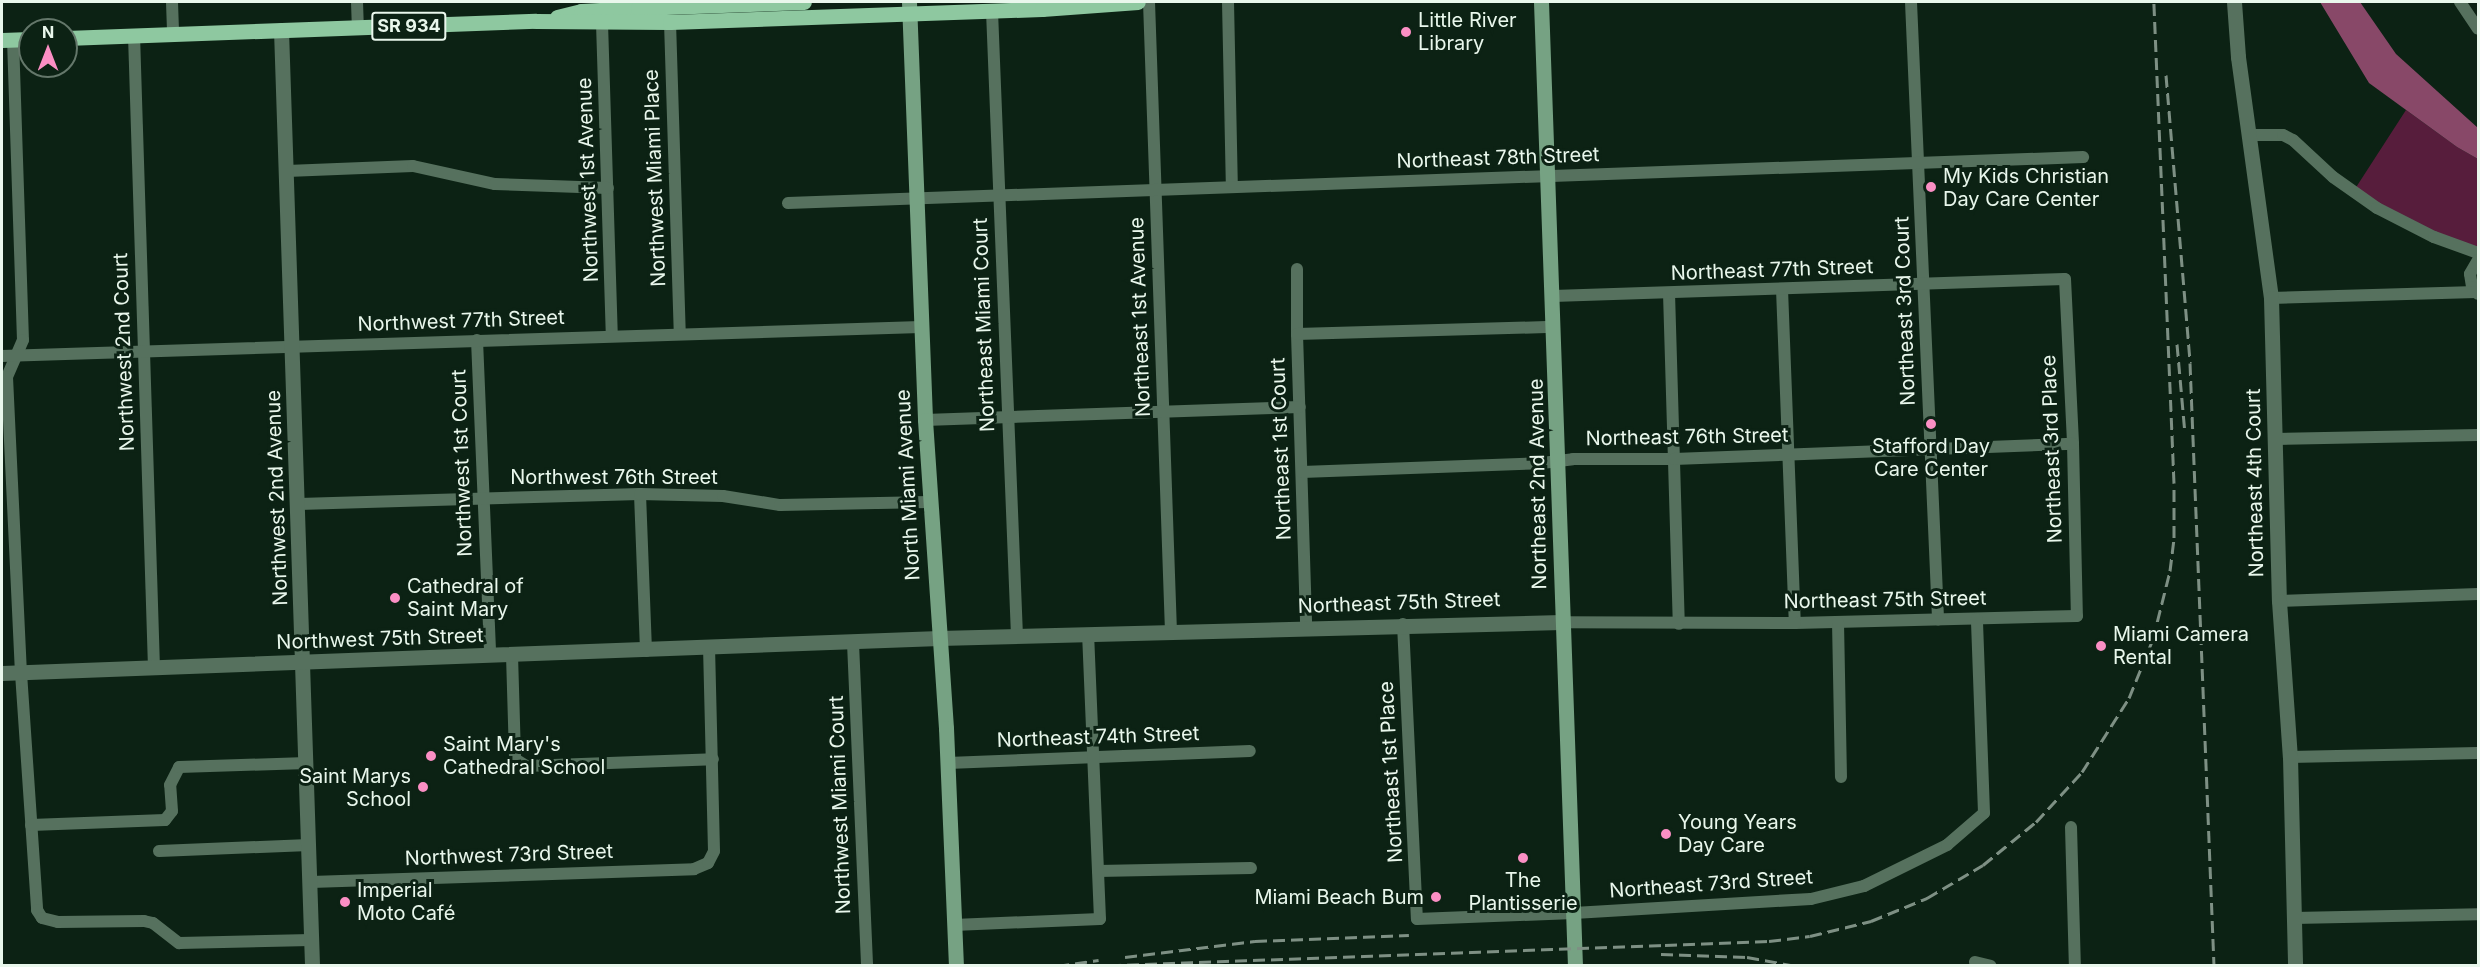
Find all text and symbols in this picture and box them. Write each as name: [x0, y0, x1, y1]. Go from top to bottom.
place label: Little River Library: [1418, 8, 1517, 55]
road number: SR 934: [370, 11, 448, 41]
north arrow: [18, 18, 78, 78]
text: N: [42, 22, 54, 42]
marker: Little River Library: [1399, 25, 1413, 39]
street label: Northwest Miami Place: [639, 69, 671, 287]
street label: Northwest 1st Avenue: [572, 77, 604, 283]
street label: Northeast 78th Street: [1396, 142, 1600, 174]
place label: My Kids Christian Day Care Center: [1943, 164, 2109, 211]
marker: My Kids Christian Day Care Center: [1924, 180, 1938, 194]
street label: Northeast 3rd Court: [1890, 216, 1920, 406]
street label: Northeast 1st Avenue: [1125, 217, 1155, 417]
street label: Northeast Miami Court: [968, 218, 1000, 432]
street label: Northwest 2nd Court: [109, 252, 139, 452]
street label: Northeast 77th Street: [1670, 254, 1874, 286]
street label: Northwest 77th Street: [357, 305, 565, 337]
street label: Northeast 3rd Place: [2037, 354, 2067, 544]
street label: Northeast 1st Court: [1266, 357, 1296, 541]
street label: Northwest 1st Court: [447, 369, 477, 557]
street label: Northeast 2nd Avenue: [1524, 378, 1552, 590]
street label: Northeast 4th Court: [2241, 388, 2269, 578]
street label: North Miami Avenue: [891, 389, 925, 581]
street label: Northwest 2nd Avenue: [261, 390, 293, 606]
marker: Stafford Day Care Center: [1924, 417, 1938, 431]
street label: Northeast 76th Street: [1585, 423, 1789, 451]
place label: Stafford Day Care Center: [1872, 434, 1990, 481]
street label: Northwest 76th Street: [510, 465, 718, 489]
place label: Cathedral of Saint Mary: [407, 574, 524, 621]
street label: Northeast 75th Street: [1783, 586, 1987, 614]
street label: Northeast 75th Street: [1297, 587, 1501, 619]
marker: Cathedral of Saint Mary: [388, 591, 402, 605]
place label: Miami Camera Rental: [2113, 622, 2249, 669]
street label: Northwest 75th Street: [276, 623, 484, 655]
marker: Miami Camera Rental: [2094, 639, 2108, 653]
street label: Northeast 1st Place: [1374, 681, 1408, 863]
street label: Northwest Miami Court: [824, 695, 856, 915]
street label: Northeast 74th Street: [996, 721, 1200, 753]
place label: Saint Mary's Cathedral School: [443, 732, 605, 779]
marker: Saint Mary's Cathedral School: [424, 749, 438, 763]
place label: Saint Marys School: [299, 764, 411, 811]
marker: Saint Marys School: [416, 780, 430, 794]
place label: Young Years Day Care: [1678, 810, 1797, 857]
marker: Young Years Day Care: [1659, 827, 1673, 841]
street label: Northwest 73rd Street: [404, 839, 614, 871]
marker: The Plantisserie: [1516, 851, 1530, 865]
street label: Northeast 73rd Street: [1608, 865, 1814, 903]
place label: The Plantisserie: [1468, 868, 1578, 915]
place label: Imperial Moto Café: [357, 879, 455, 926]
place label: Miami Beach Bum: [1254, 885, 1424, 909]
marker: Miami Beach Bum: [1429, 890, 1443, 904]
marker: Imperial Moto Café: [338, 895, 352, 909]

